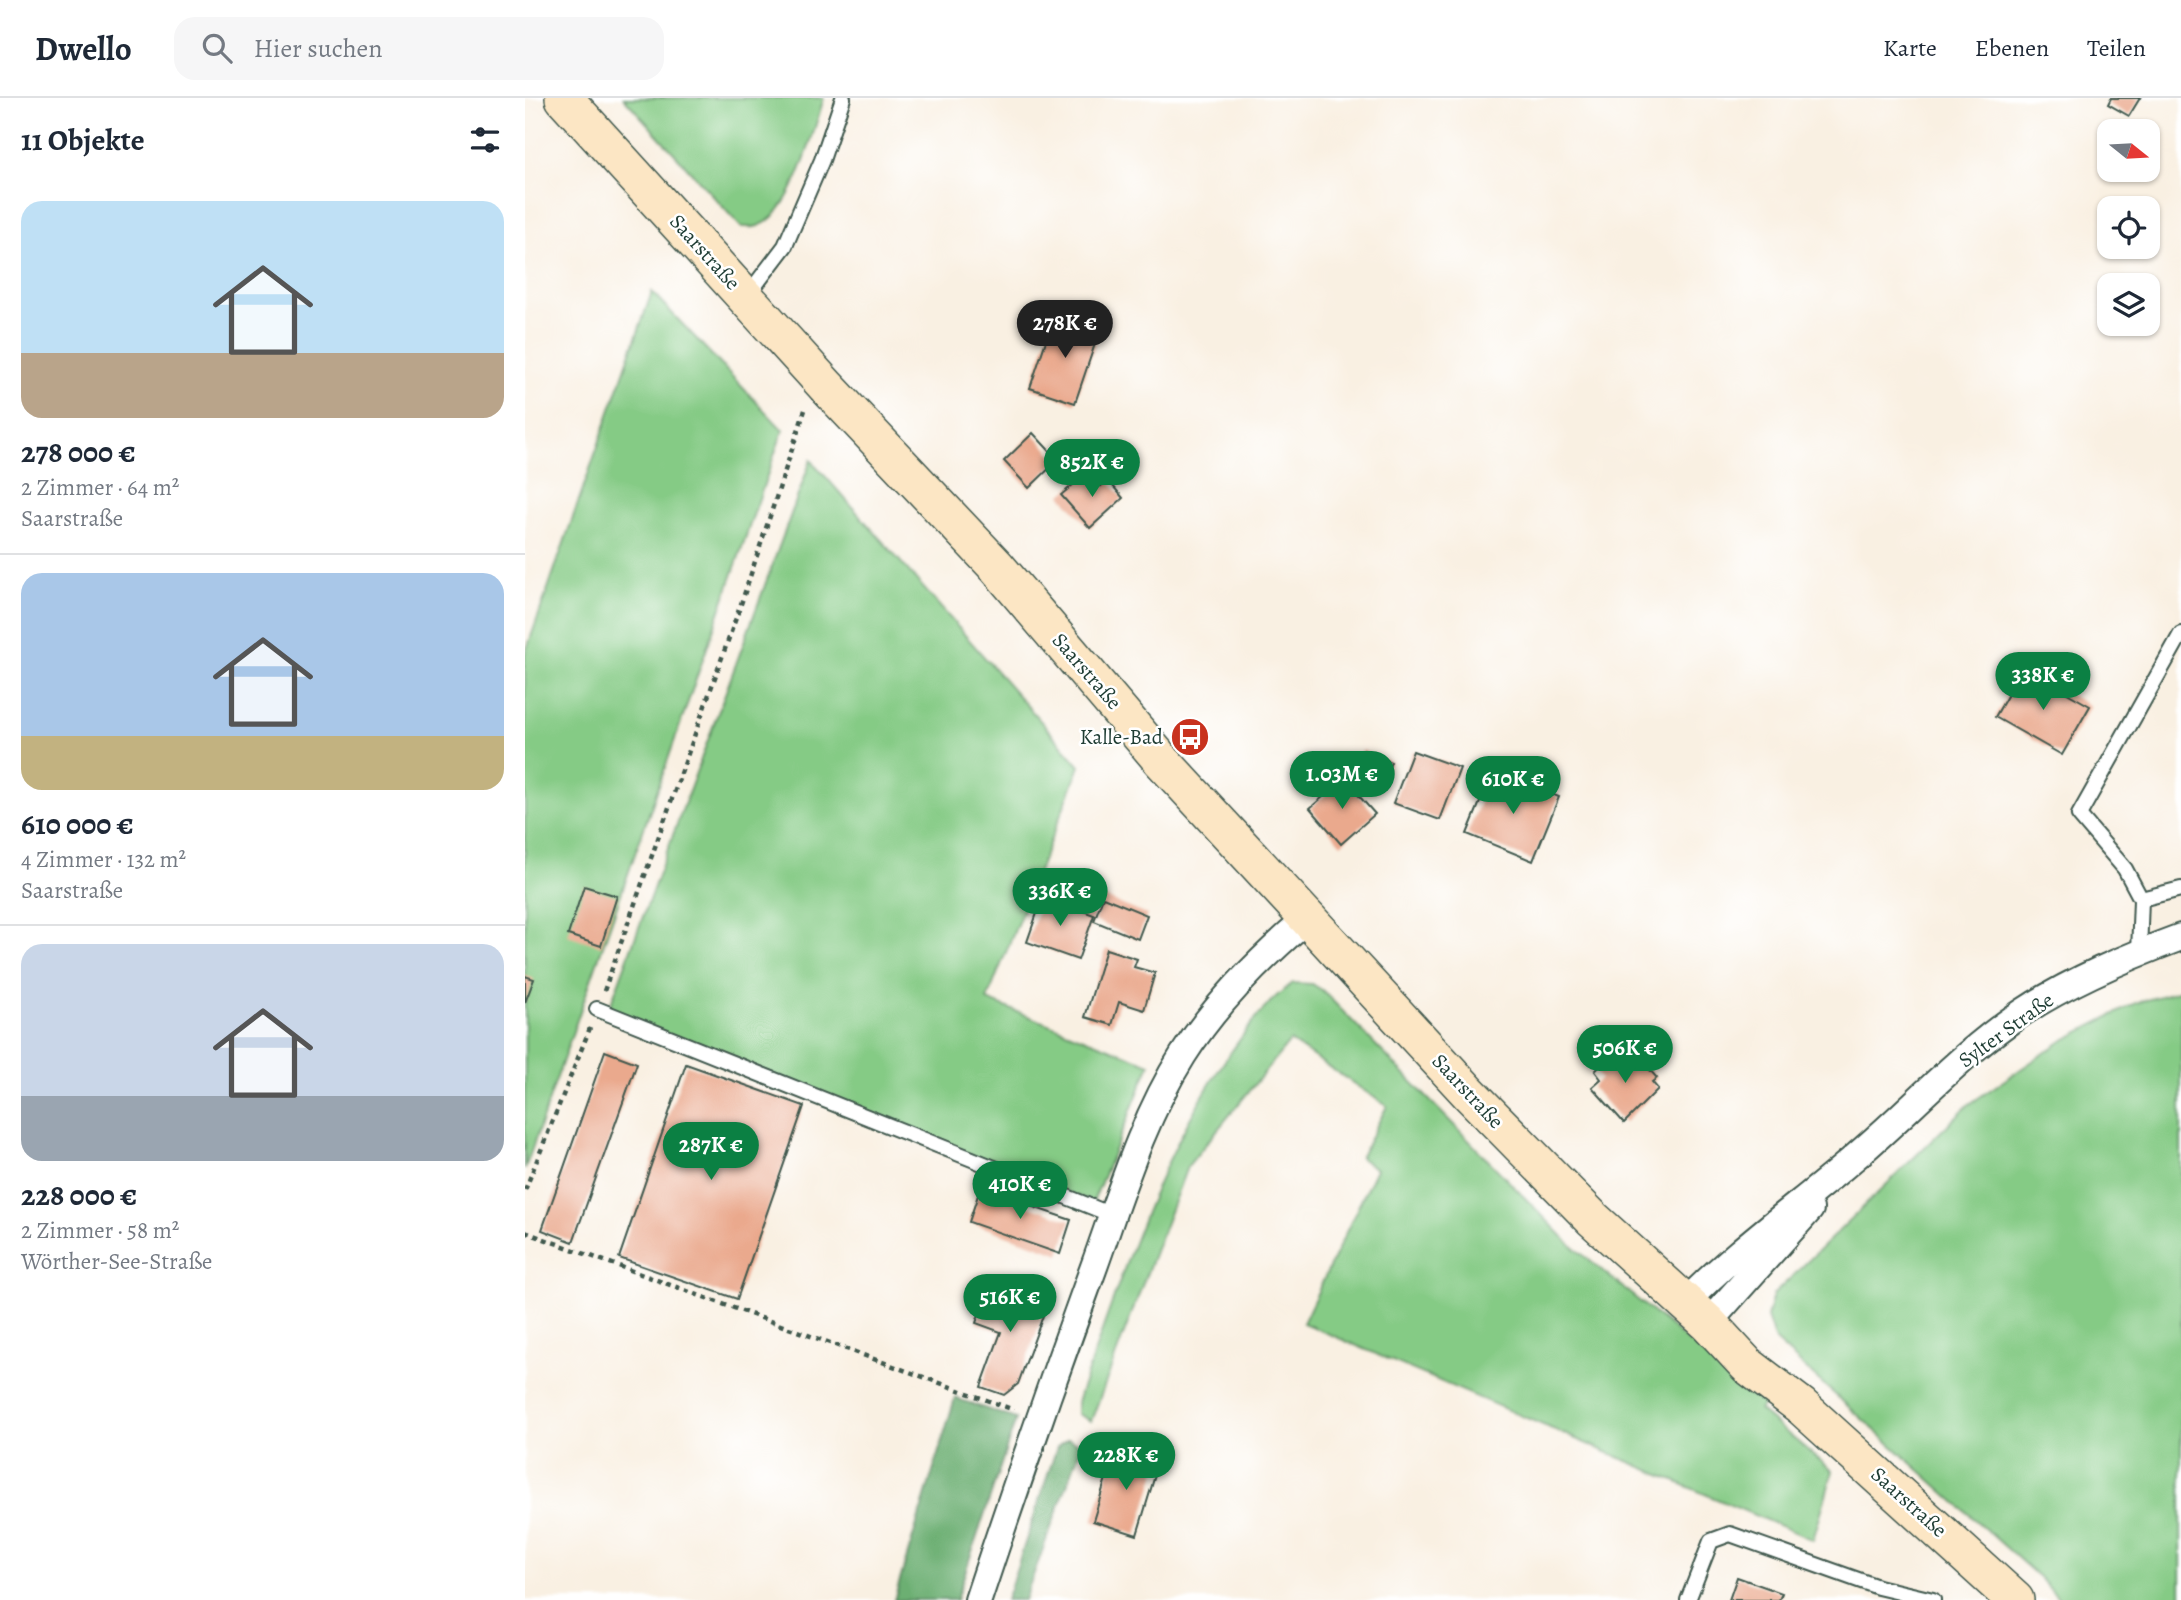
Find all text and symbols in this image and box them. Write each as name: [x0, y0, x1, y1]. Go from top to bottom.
search box: [174, 17, 664, 80]
text: Dwello: [35, 26, 132, 71]
icon: search: [198, 29, 236, 67]
text: Hier suchen: [254, 31, 383, 66]
text: Karte: [1883, 32, 1937, 64]
text: Ebenen: [1975, 32, 2049, 64]
text: Teilen: [2087, 32, 2146, 64]
north arrow: [2097, 119, 2159, 182]
map controls: [2097, 119, 2160, 336]
text: 11 Objekte: [21, 120, 145, 160]
icon: filters: [466, 121, 504, 159]
button: locate: [2097, 196, 2160, 259]
street label: Saarstraße: [663, 208, 747, 296]
icon: home: [200, 247, 326, 373]
button: layers: [2097, 273, 2160, 336]
pin: 278K €: [1008, 300, 1122, 360]
text: 278K €: [1033, 307, 1097, 338]
text: 278 000 €: [21, 432, 136, 472]
pin: 852K €: [1035, 440, 1149, 499]
text: 852K €: [1060, 446, 1124, 477]
text: 2 Zimmer · 64 m²: [21, 472, 179, 503]
text: Saarstraße: [21, 503, 123, 534]
icon: home: [200, 619, 326, 745]
street label: Saarstraße: [1046, 627, 1128, 715]
pin: 338K €: [1986, 652, 2100, 712]
text: 338K €: [2011, 659, 2075, 690]
bus stop icon: Kalle-Bad: [1169, 716, 1211, 758]
place label: Kalle-Bad: [1080, 723, 1164, 751]
pin: 1.03M €: [1277, 752, 1407, 811]
pin: 610K €: [1456, 756, 1570, 816]
text: 1.03M €: [1306, 758, 1378, 789]
text: 610K €: [1482, 763, 1544, 794]
text: 610 000 €: [21, 804, 134, 844]
text: 4 Zimmer · 132 m²: [21, 844, 186, 875]
pin: 336K €: [1003, 868, 1117, 928]
text: Saarstraße: [21, 875, 123, 906]
text: 336K €: [1029, 875, 1091, 906]
street label: Sylter Straße: [1953, 986, 2059, 1074]
icon: home: [200, 990, 326, 1116]
pin: 506K €: [1568, 1026, 1682, 1085]
text: 506K €: [1593, 1032, 1657, 1063]
street label: Saarstraße: [1426, 1047, 1510, 1135]
pin: 287K €: [654, 1122, 768, 1182]
text: 287K €: [679, 1129, 743, 1160]
pin: 410K €: [963, 1162, 1077, 1221]
text: 410K €: [989, 1168, 1051, 1199]
text: 228 000 €: [21, 1175, 137, 1215]
text: 2 Zimmer · 58 m²: [21, 1215, 179, 1246]
text: Wörther-See-Straße: [21, 1246, 212, 1277]
pin: 516K €: [953, 1274, 1067, 1334]
text: 516K €: [979, 1281, 1041, 1312]
pin: 228K €: [1069, 1432, 1183, 1492]
text: 228K €: [1093, 1439, 1159, 1470]
street label: Saarstraße: [1865, 1460, 1953, 1544]

